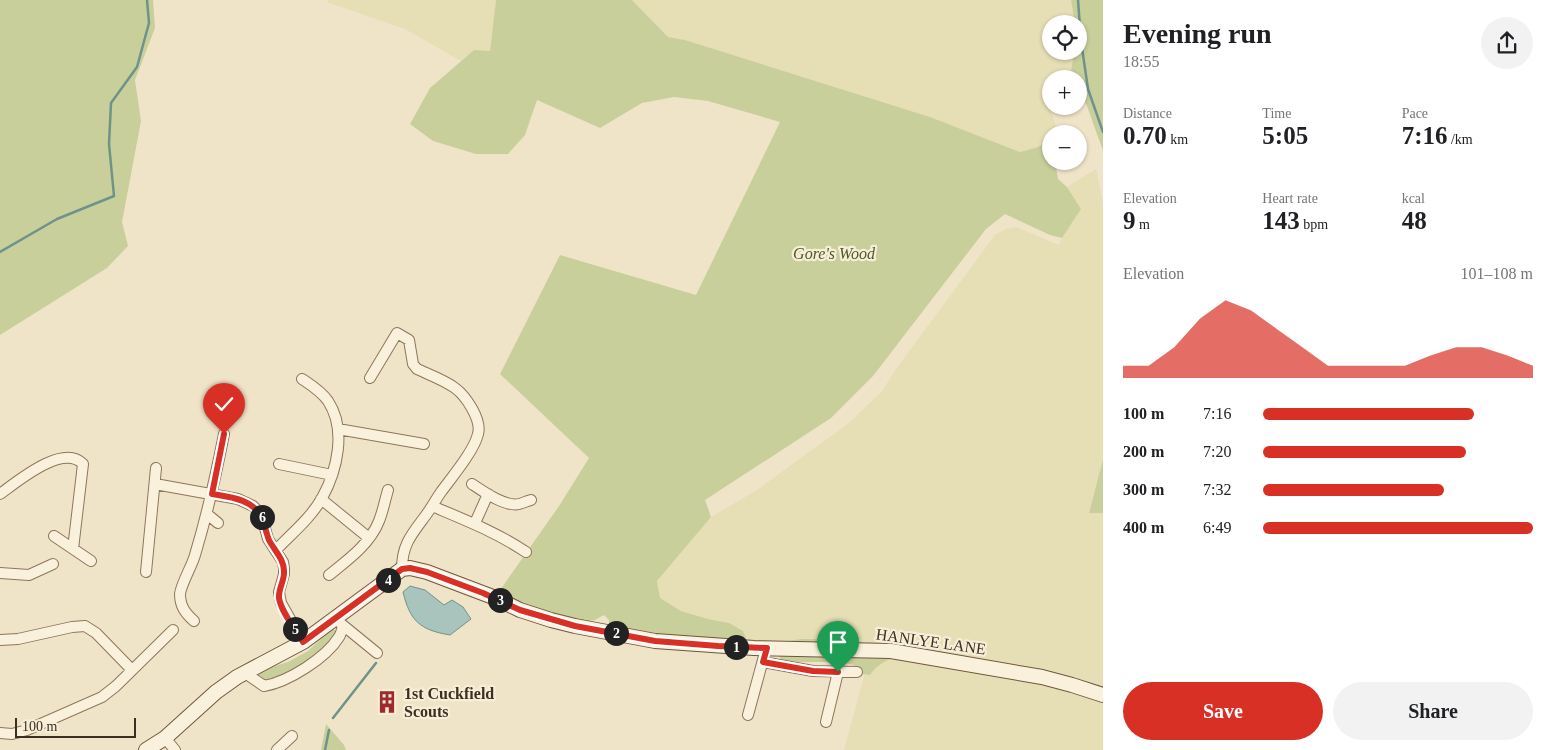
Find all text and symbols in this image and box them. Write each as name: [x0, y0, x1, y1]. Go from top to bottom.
map controls: [1042, 15, 1087, 170]
button: locate: [1042, 15, 1087, 60]
button: share: [1481, 17, 1533, 69]
text: Evening run: [1123, 18, 1272, 49]
text: 18:55: [1123, 53, 1159, 70]
button: +: [1042, 70, 1087, 115]
text: Distance: [1123, 106, 1172, 121]
text: Time: [1262, 106, 1291, 121]
text: Pace: [1402, 106, 1428, 121]
text: 0.70: [1123, 122, 1167, 149]
text: 5:05: [1262, 122, 1308, 149]
text: 7:16: [1402, 122, 1447, 149]
button: −: [1042, 125, 1087, 170]
text: km: [1167, 132, 1188, 147]
text: /km: [1447, 132, 1473, 147]
text: Elevation: [1123, 191, 1177, 206]
text: Heart rate: [1262, 191, 1318, 206]
text: kcal: [1402, 191, 1425, 206]
text: 9: [1123, 207, 1136, 234]
text: 143: [1262, 207, 1300, 234]
text: 48: [1402, 207, 1427, 234]
text: m: [1136, 217, 1150, 232]
text: bpm: [1300, 217, 1328, 232]
park label: Gore's Wood: [793, 245, 876, 262]
text: Elevation: [1123, 265, 1184, 282]
text: 101–108 m: [1461, 265, 1533, 282]
pin: [203, 383, 245, 434]
icon: check: [210, 390, 238, 418]
text: 100 m: [1123, 405, 1164, 422]
text: 7:16: [1203, 405, 1231, 422]
text: 200 m: [1123, 443, 1164, 460]
text: 7:20: [1203, 443, 1231, 460]
text: 300 m: [1123, 481, 1164, 498]
text: 7:32: [1203, 481, 1231, 498]
pin: 6: [250, 504, 274, 530]
text: 6: [259, 510, 266, 525]
text: 400 m: [1123, 519, 1164, 536]
text: 6:49: [1203, 519, 1231, 536]
pin: 4: [376, 568, 400, 592]
text: 4: [385, 573, 392, 588]
pin: 3: [488, 588, 512, 612]
text: 3: [497, 593, 504, 608]
pin: 5: [282, 616, 308, 642]
pin: 2: [604, 620, 628, 646]
pin: [817, 621, 859, 672]
text: 5: [292, 622, 299, 637]
street label: HANLYE LANE: [875, 625, 987, 658]
text: 2: [613, 626, 620, 641]
icon: arrive: [824, 628, 852, 656]
pin: 1: [724, 634, 748, 660]
text: 1: [733, 640, 740, 655]
button: Save: [1123, 682, 1323, 740]
button: Share: [1333, 682, 1533, 740]
place label: 1st Cuckfield Scouts: [404, 685, 494, 720]
building icon: 1st Cuckfield Scouts: [374, 689, 400, 715]
scale bar: [15, 715, 136, 738]
text: 100 m: [22, 719, 57, 734]

